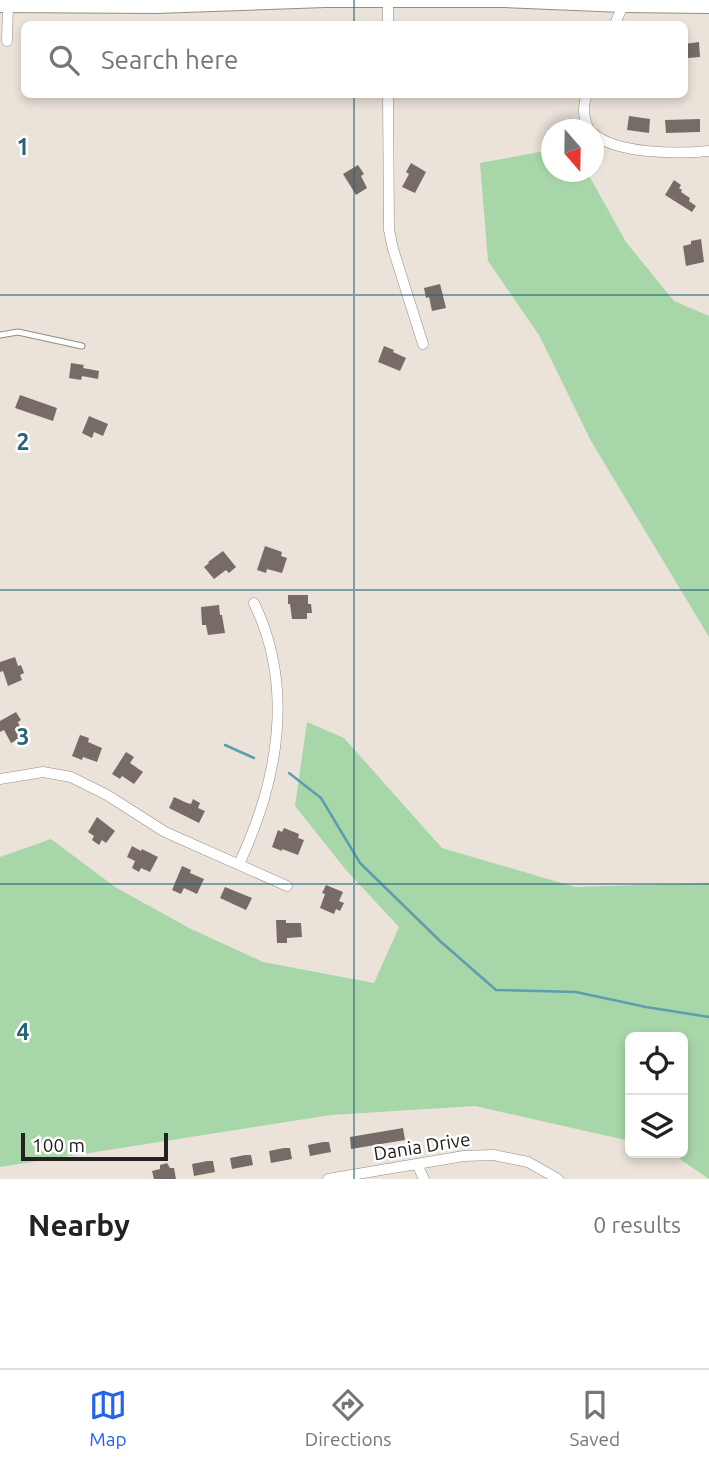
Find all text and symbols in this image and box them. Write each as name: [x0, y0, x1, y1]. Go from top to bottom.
search box: [21, 21, 688, 98]
icon: search: [45, 41, 83, 79]
text: Search here: [101, 45, 238, 74]
north arrow: [541, 119, 604, 182]
text: 1: [17, 134, 29, 159]
text: 2: [17, 429, 29, 454]
text: 3: [17, 724, 29, 749]
text: 4: [17, 1019, 30, 1044]
map controls: [625, 1032, 688, 1158]
button: locate: [625, 1032, 688, 1095]
button: layers: [625, 1095, 688, 1158]
street label: Dania Drive: [372, 1127, 472, 1165]
scale bar: [21, 1130, 168, 1162]
text: 100 m: [32, 1134, 85, 1156]
text: Nearby: [28, 1208, 130, 1242]
text: 0 results: [593, 1212, 681, 1237]
tab: Map: [89, 1386, 127, 1450]
tab: Directions: [305, 1386, 392, 1450]
tab: Saved: [569, 1386, 620, 1450]

